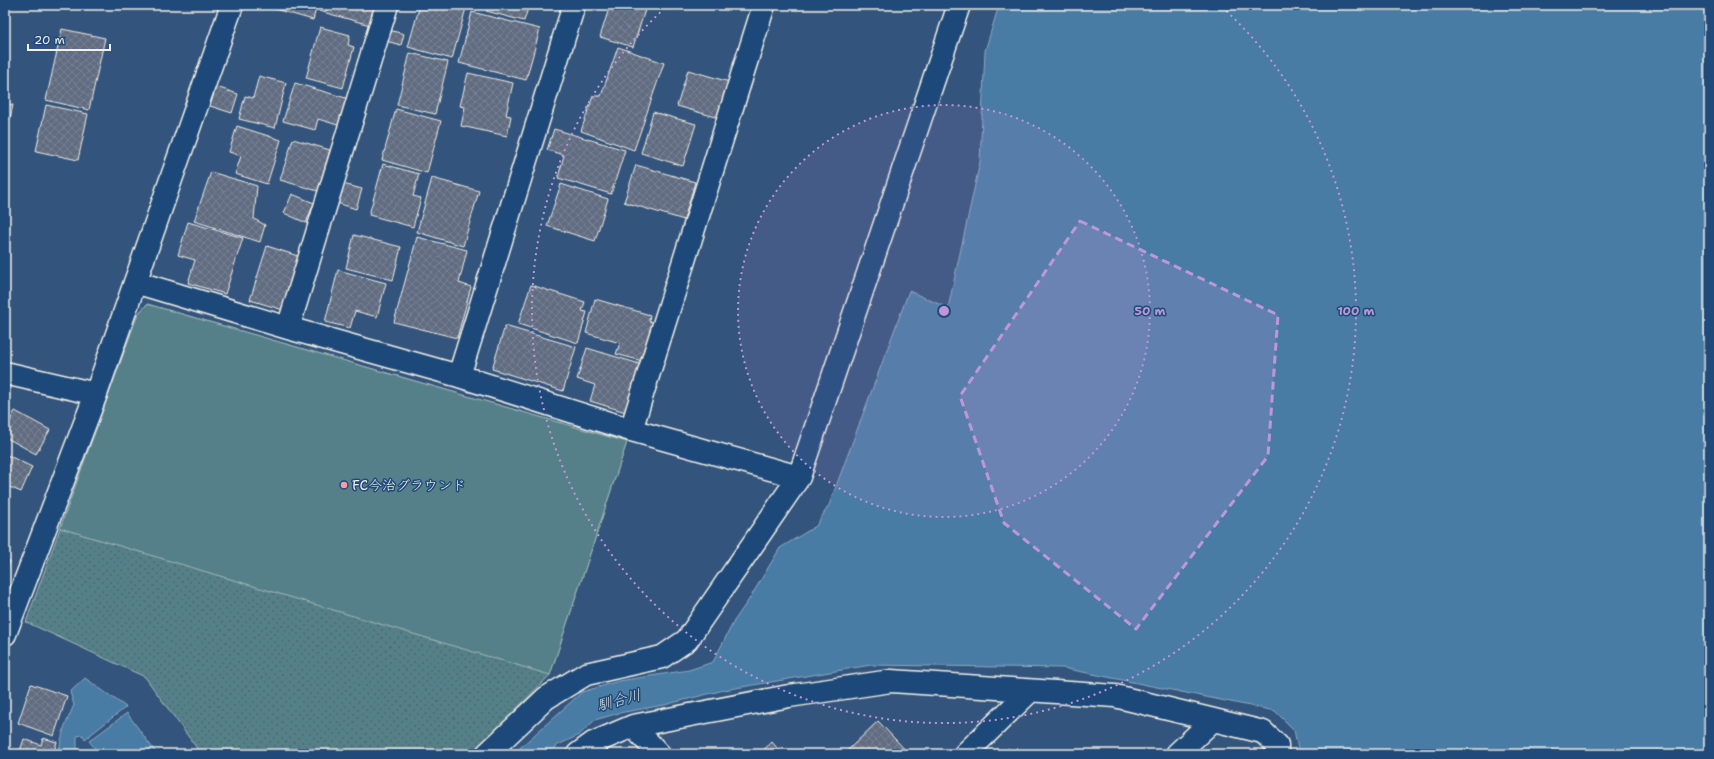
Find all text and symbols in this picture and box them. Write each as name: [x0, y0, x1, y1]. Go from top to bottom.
scale bar: [28, 26, 110, 52]
text: 20 m: [34, 32, 65, 48]
text: 50 m: [1135, 303, 1166, 319]
text: 100 m: [1338, 303, 1375, 319]
centre of rings: [937, 304, 951, 318]
place label: FC今治グラウンド: [352, 476, 466, 494]
marker: FC今治グラウンド: [339, 480, 349, 490]
water label: 馴合川: [595, 685, 643, 715]

